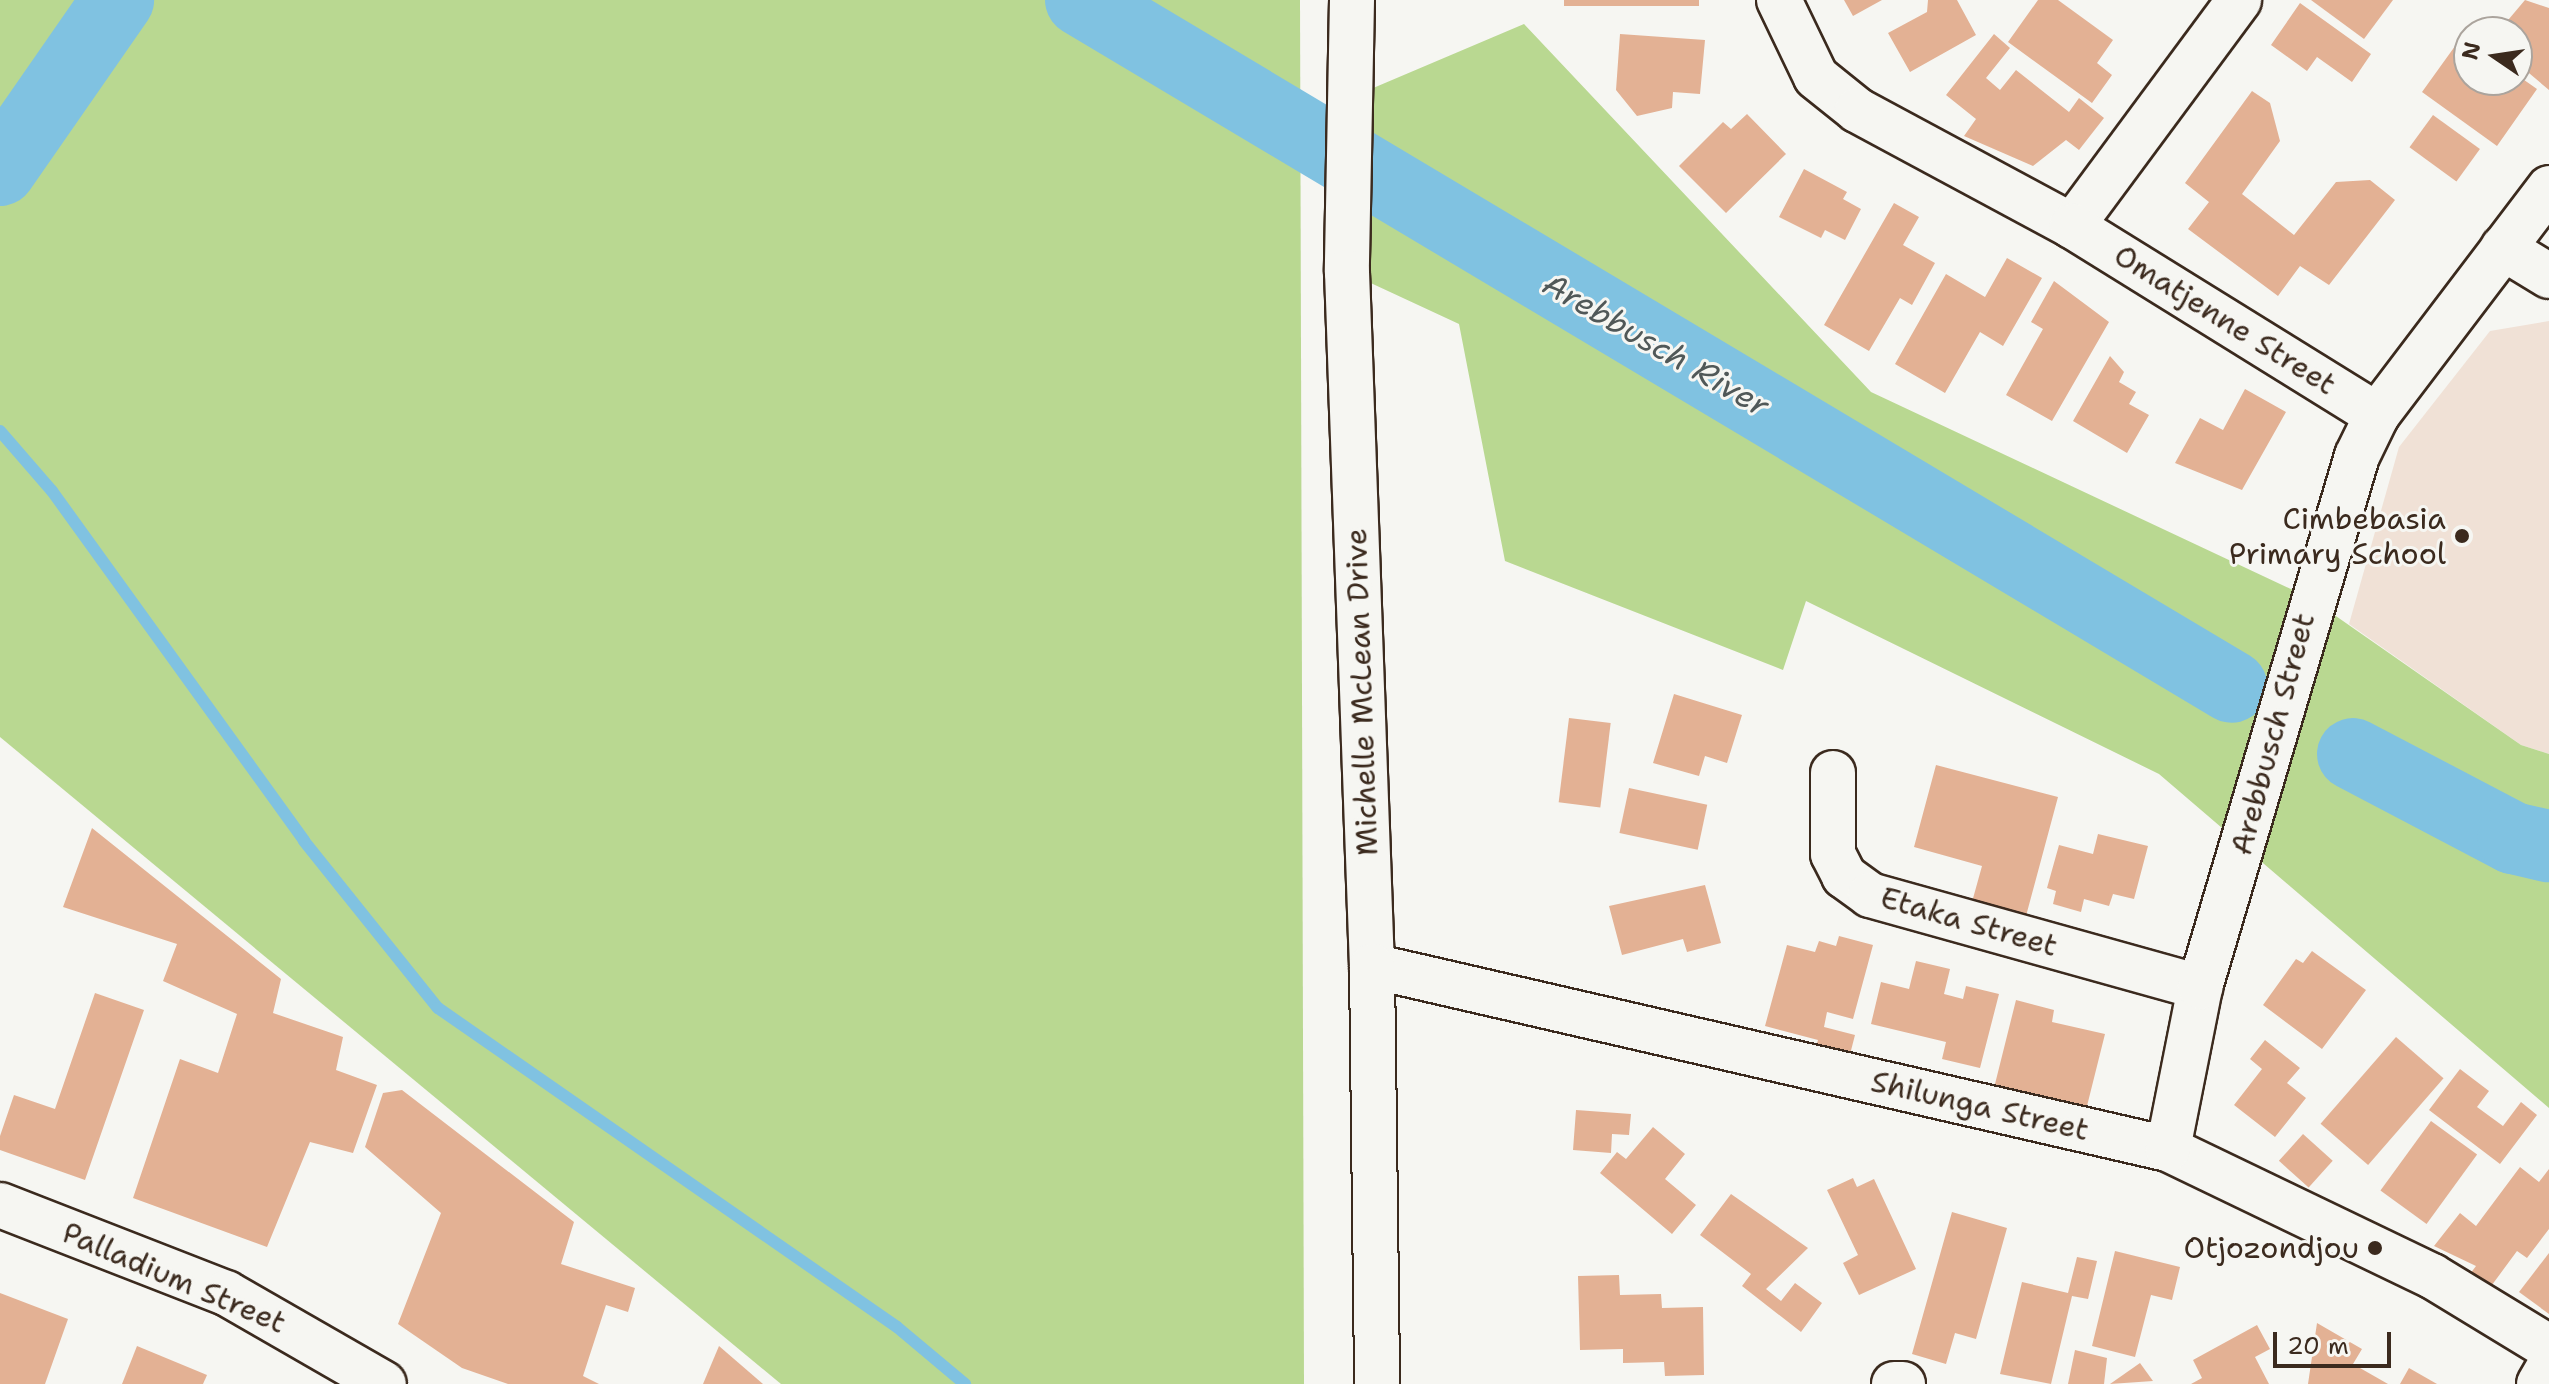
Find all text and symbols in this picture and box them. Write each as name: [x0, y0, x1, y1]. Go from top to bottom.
north arrow: [2453, 16, 2533, 96]
text: N: [2455, 39, 2487, 63]
street label: Omatjenne Street: [2107, 237, 2343, 403]
water label: Arebbusch River: [1536, 265, 1776, 425]
place label: Cimbebasia Primary School: [2229, 501, 2446, 572]
marker: Cimbebasia Primary School: [2453, 527, 2471, 545]
street label: Michelle McLean Drive: [1338, 528, 1386, 856]
street label: Arebbusch Street: [2223, 609, 2323, 859]
street label: Etaka Street: [1876, 880, 2062, 964]
street label: Shilunga Street: [1868, 1063, 2092, 1149]
street label: Palladium Street: [57, 1215, 291, 1341]
place label: Otjozondjou: [2184, 1230, 2359, 1266]
marker: Otjozondjou: [2366, 1239, 2384, 1257]
scale bar: [2277, 1316, 2395, 1366]
text: 20 m: [2287, 1330, 2349, 1362]

